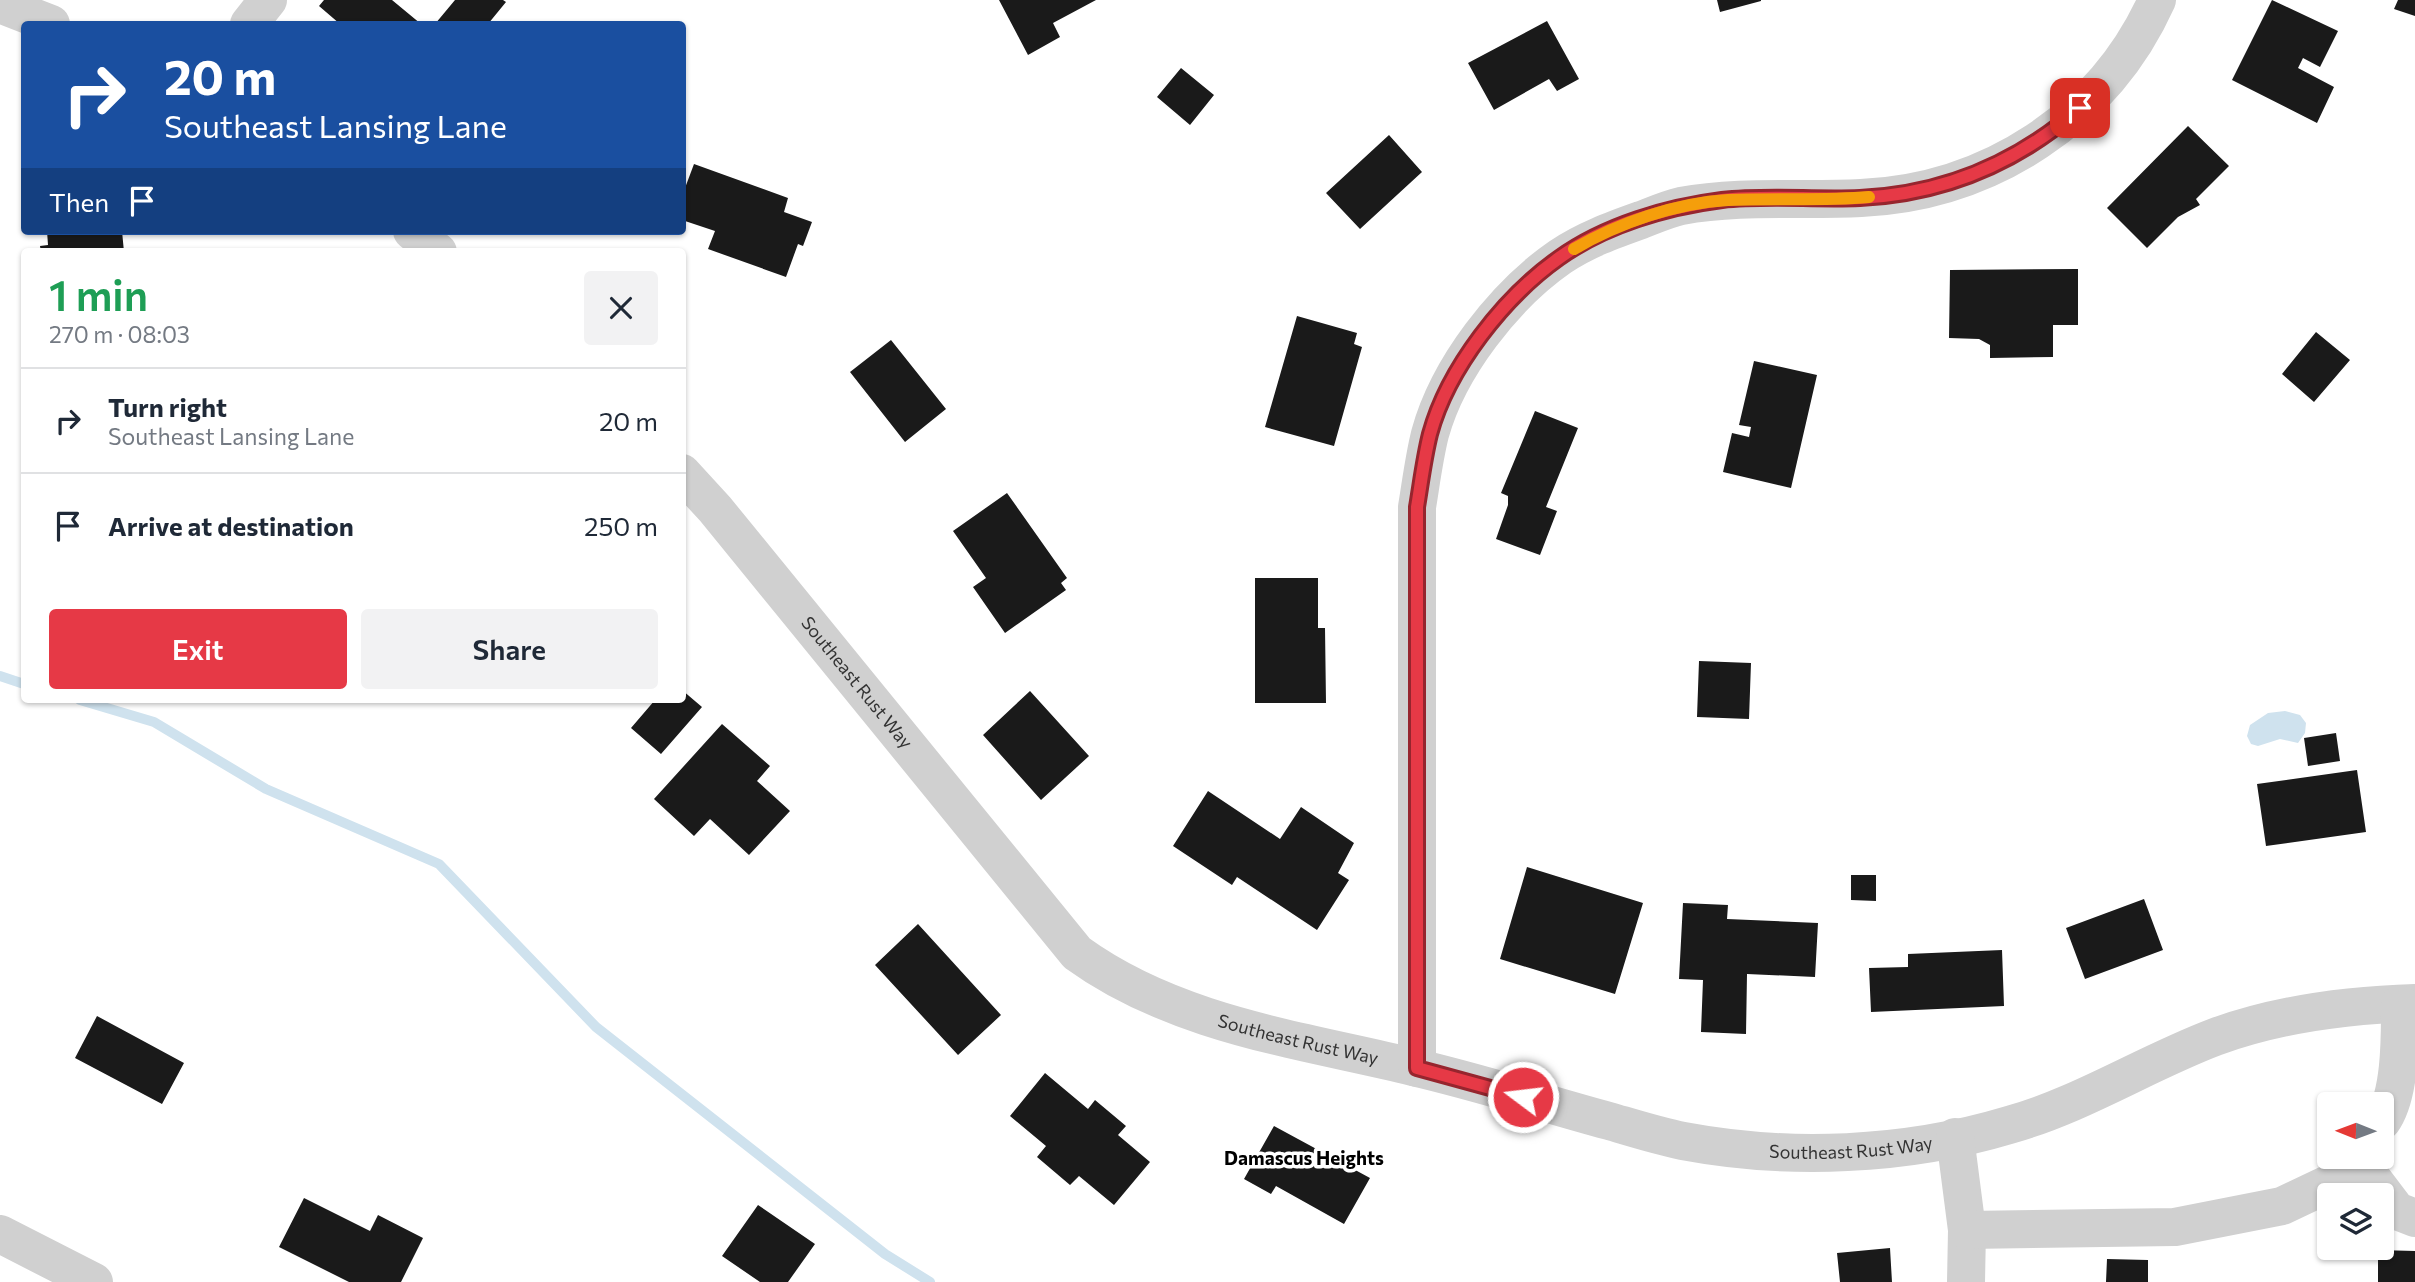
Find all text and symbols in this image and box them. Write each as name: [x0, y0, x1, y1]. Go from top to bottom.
text: 20 m: [164, 45, 276, 105]
icon: right: [49, 49, 140, 140]
pin: [2050, 78, 2110, 138]
icon: arrive: [2061, 89, 2099, 127]
text: Southeast Lansing Lane: [164, 105, 507, 145]
icon: arrive: [123, 182, 161, 220]
text: Then: [49, 186, 109, 217]
text: 1 min: [49, 268, 148, 320]
button: close: [584, 271, 658, 345]
text: 270 m · 08:03: [49, 320, 190, 348]
text: Turn right: [108, 391, 227, 422]
icon: right: [49, 402, 87, 440]
text: 20 m: [599, 405, 658, 436]
text: Southeast Lansing Lane: [108, 422, 354, 450]
icon: arrive: [49, 507, 87, 545]
text: Arrive at destination: [108, 510, 354, 541]
text: 250 m: [584, 510, 658, 541]
button: Exit: [49, 609, 347, 689]
button: Share: [361, 609, 658, 689]
street label: Southeast Rust Way: [797, 612, 918, 753]
street label: Southeast Rust Way: [1215, 1009, 1380, 1069]
position arrow: [1486, 1060, 1560, 1134]
north arrow: [2317, 1092, 2394, 1169]
map controls: [2317, 1092, 2394, 1260]
street label: Southeast Rust Way: [1769, 1131, 1934, 1163]
district label: Damascus Heights: [1224, 1146, 1384, 1169]
button: layers: [2317, 1183, 2394, 1260]

